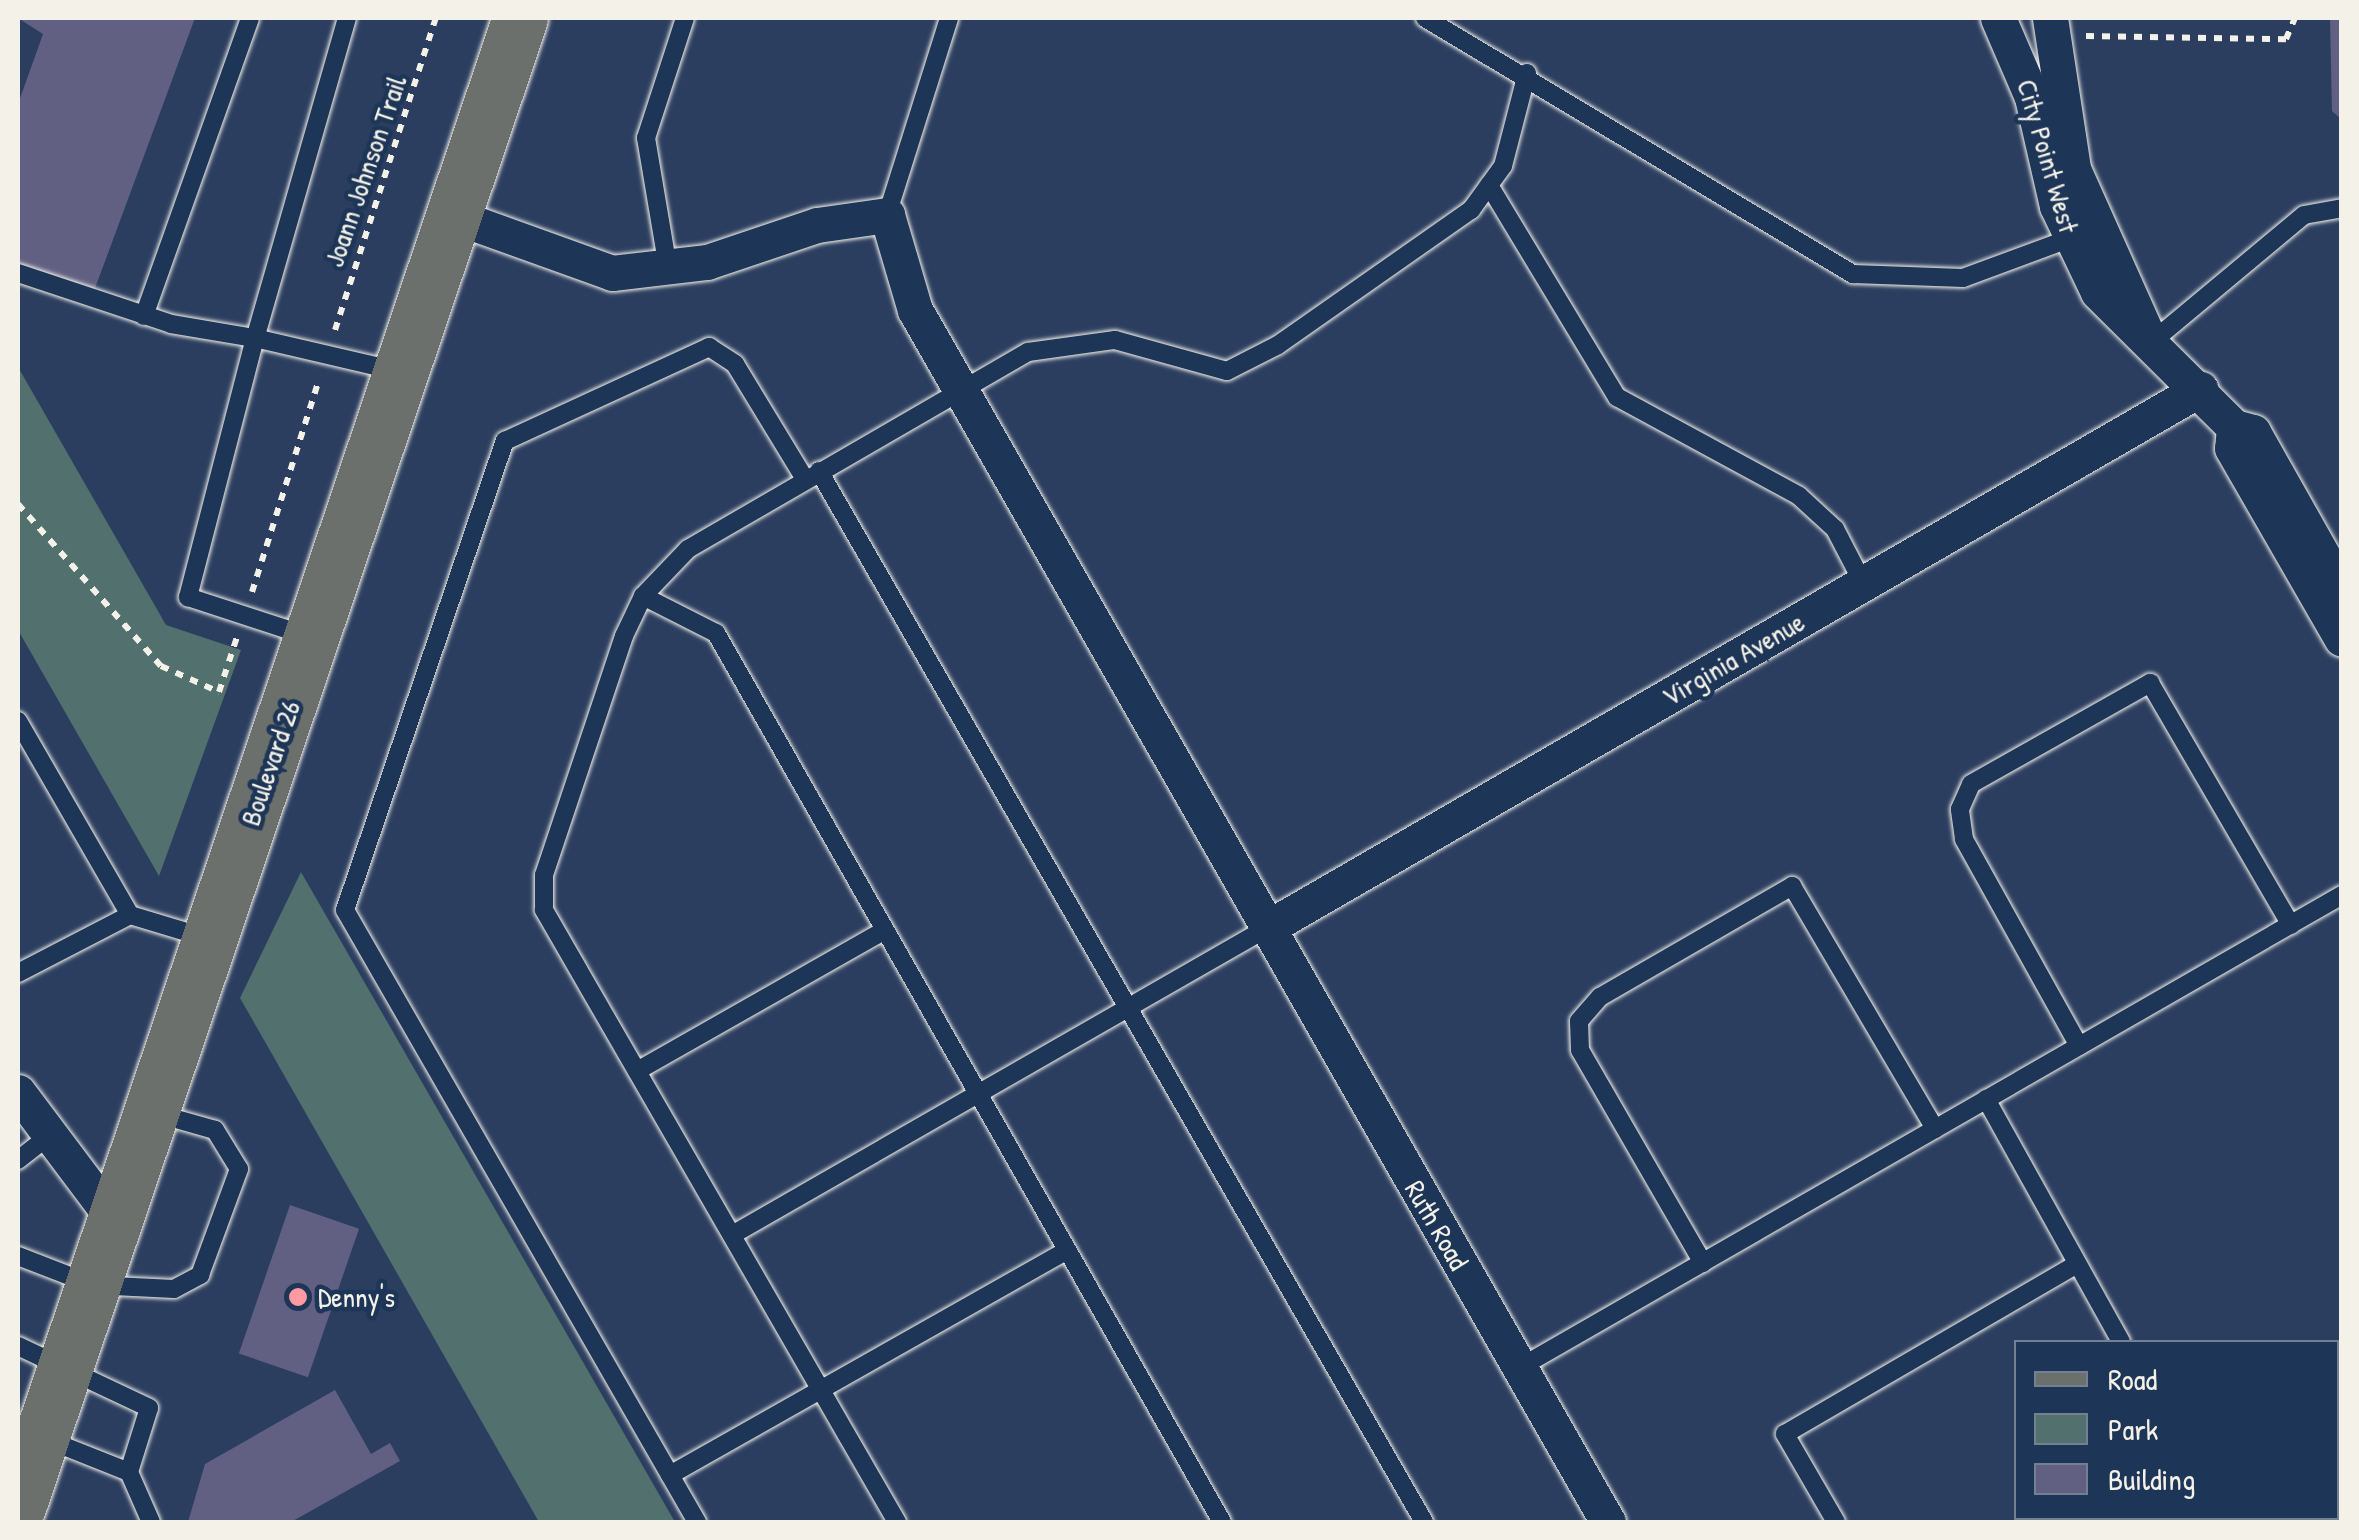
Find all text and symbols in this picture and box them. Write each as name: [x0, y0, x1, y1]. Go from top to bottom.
street label: Joann Johnson Trail: [317, 71, 413, 271]
street label: City Point West: [2010, 75, 2086, 237]
street label: Virginia Avenue: [1656, 605, 1810, 713]
street label: Boulevard 26: [233, 696, 307, 830]
street label: Ruth Road: [1398, 1174, 1476, 1276]
place label: Denny's: [318, 1280, 395, 1314]
marker: Denny's: [287, 1286, 309, 1308]
legend: [2014, 1340, 2339, 1520]
text: Road: [2108, 1359, 2157, 1399]
text: Park: [2108, 1409, 2158, 1449]
text: Building: [2108, 1459, 2195, 1499]

